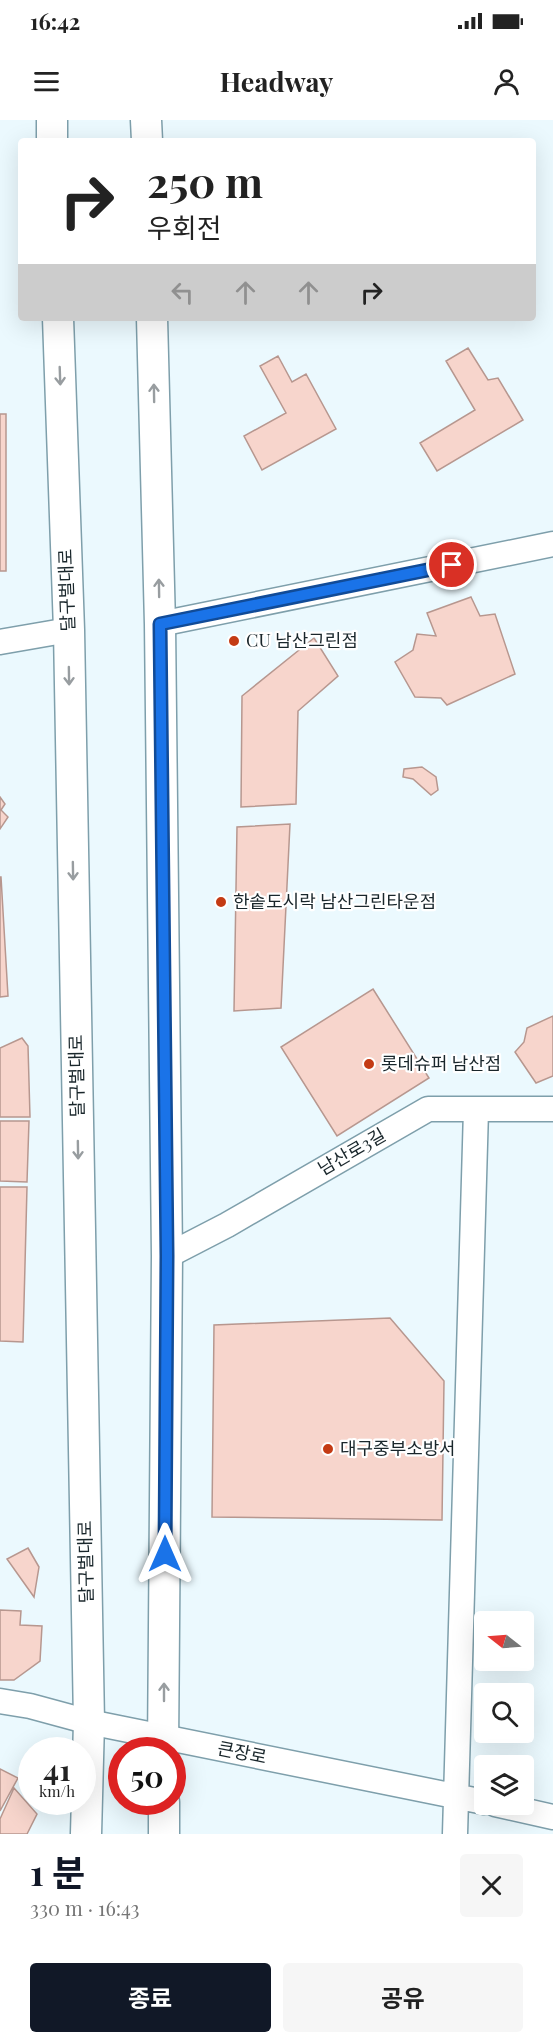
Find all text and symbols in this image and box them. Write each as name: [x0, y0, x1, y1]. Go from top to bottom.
text: 16:42: [30, 6, 80, 36]
text: Headway: [220, 63, 333, 99]
icon: menu: [30, 65, 63, 98]
icon: person: [490, 65, 523, 98]
text: 250 m: [147, 153, 263, 209]
icon: right: [48, 162, 126, 240]
text: 우회전: [147, 209, 222, 245]
icon: left: [166, 276, 199, 309]
icon: ahead: [229, 276, 262, 309]
icon: ahead: [292, 276, 325, 309]
icon: right: [355, 276, 388, 309]
one-way arrow: [55, 366, 66, 386]
one-way arrow: [148, 384, 159, 404]
pin: [426, 539, 477, 590]
street label: 달구벌대로: [53, 548, 79, 632]
icon: arrive: [435, 548, 468, 581]
one-way arrow: [153, 579, 165, 599]
place label: CU 남산그린점: [246, 628, 358, 652]
marker: CU 남산그린점: [227, 634, 241, 648]
one-way arrow: [64, 666, 75, 686]
one-way arrow: [67, 861, 79, 881]
place label: 한솥도시락 남산그린타운점: [233, 889, 436, 913]
marker: 한솥도시락 남산그린타운점: [214, 895, 228, 909]
street label: 달구벌대로: [63, 1034, 89, 1118]
place label: 롯데슈퍼 남산점: [381, 1051, 501, 1075]
marker: 롯데슈퍼 남산점: [362, 1057, 376, 1071]
street label: 남산로3길: [313, 1122, 390, 1180]
one-way arrow: [72, 1140, 84, 1160]
place label: 대구중부소방서: [340, 1436, 456, 1460]
marker: 대구중부소방서: [321, 1442, 335, 1456]
street label: 달구벌대로: [72, 1520, 98, 1604]
position arrow: [133, 1522, 197, 1586]
north arrow: [474, 1611, 534, 1671]
map controls: [474, 1611, 534, 1815]
one-way arrow: [158, 1683, 170, 1703]
button: search: [474, 1683, 534, 1743]
street label: 큰장로: [216, 1735, 269, 1769]
speed limit sign: 50: [108, 1737, 186, 1815]
text: 41: [43, 1749, 71, 1789]
button: layers: [474, 1755, 534, 1815]
text: km/h: [39, 1781, 75, 1801]
text: 1 분: [30, 1847, 85, 1895]
button: close: [460, 1854, 523, 1917]
text: 330 m · 16:43: [30, 1894, 140, 1921]
button: 종료: [30, 1963, 271, 2032]
button: 공유: [283, 1963, 523, 2032]

